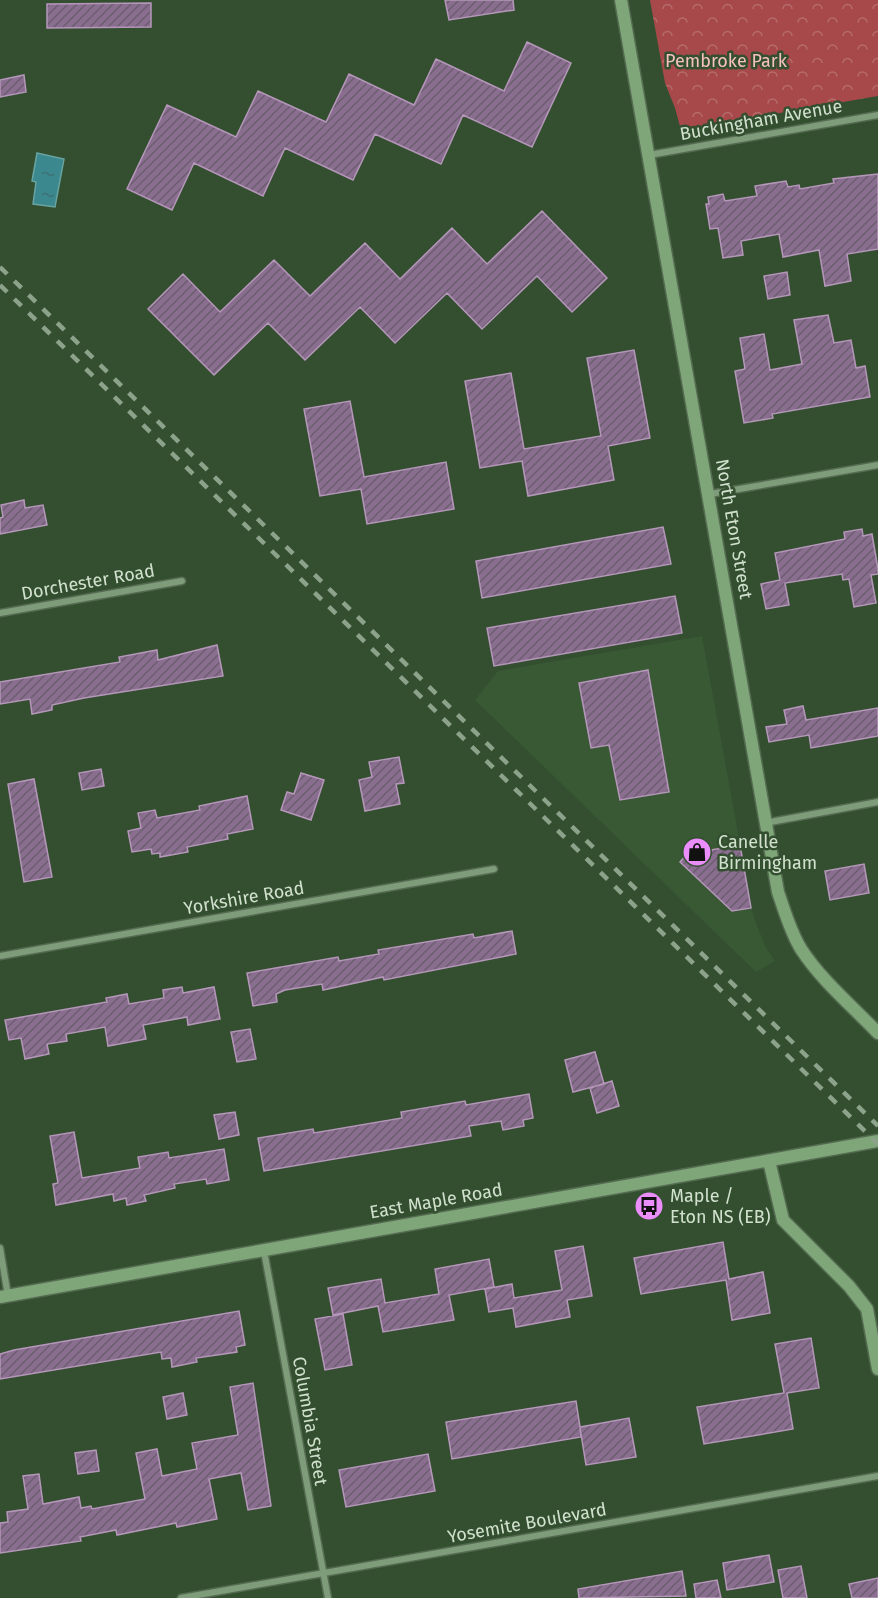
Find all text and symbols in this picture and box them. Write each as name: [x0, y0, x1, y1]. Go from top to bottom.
park label: Pembroke Park: [665, 50, 788, 72]
street label: Buckingham Avenue: [678, 95, 844, 145]
street label: North Eton Street: [711, 457, 757, 601]
street label: Dorchester Road: [20, 559, 156, 605]
place label: Canelle Birmingham: [718, 831, 817, 874]
shop icon: Canelle Birmingham: [681, 836, 713, 868]
street label: Yorkshire Road: [182, 877, 306, 919]
street label: East Maple Road: [368, 1178, 504, 1224]
place label: Maple / Eton NS (EB): [670, 1185, 771, 1228]
bus stop icon: Maple / Eton NS (EB): [633, 1190, 665, 1222]
street label: Columbia Street: [288, 1355, 332, 1488]
street label: Yosemite Boulevard: [446, 1498, 608, 1548]

